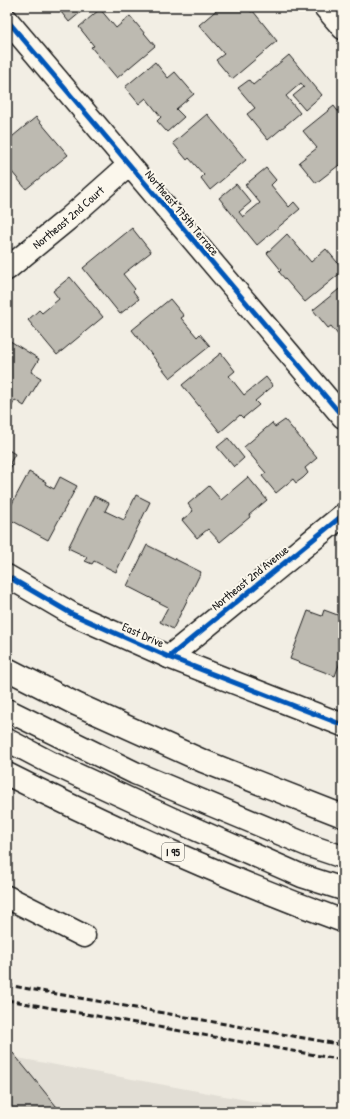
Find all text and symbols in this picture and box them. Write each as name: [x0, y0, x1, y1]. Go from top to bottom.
street label: Northeast 175th Terrace: [141, 166, 223, 259]
street label: Northeast 2nd Court: [29, 181, 108, 253]
street label: Northeast 2nd Avenue: [207, 541, 292, 614]
street label: East Drive: [120, 618, 167, 651]
road number: I 95: [162, 843, 184, 861]

